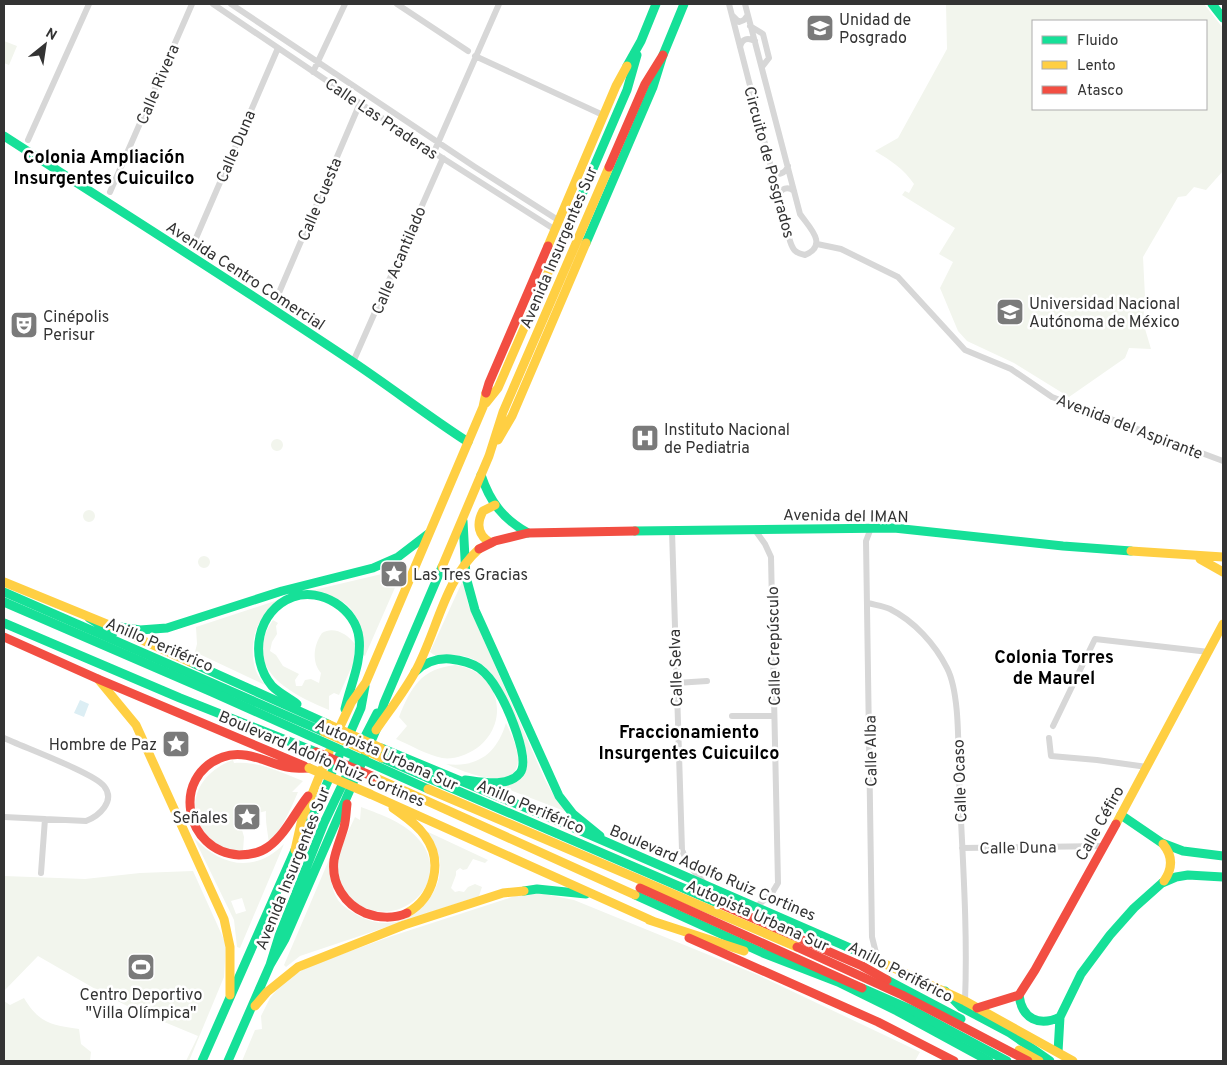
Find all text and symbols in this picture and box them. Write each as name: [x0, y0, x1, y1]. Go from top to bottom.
place label: Unidad de Posgrado: [839, 11, 911, 49]
school or university icon: Unidad de Posgrado: [805, 13, 835, 43]
north arrow: [20, 20, 70, 70]
legend: [1032, 20, 1207, 110]
text: N: [42, 25, 59, 45]
text: Fluido: [1077, 32, 1118, 51]
street label: Calle Rivera: [133, 42, 185, 128]
text: Lento: [1077, 57, 1116, 76]
street label: Calle Las Praderas: [320, 74, 441, 165]
text: Atasco: [1077, 82, 1123, 101]
street label: Circuito de Posgrados: [738, 84, 798, 241]
street label: Calle Duna: [213, 107, 261, 186]
district label: Colonia Ampliación Insurgentes Cuicuilco: [13, 147, 195, 191]
street label: Calle Cuesta: [294, 155, 347, 245]
street label: Avenida Insurgentes Sur: [517, 164, 603, 332]
street label: Calle Acantilado: [368, 204, 432, 318]
street label: Avenida Centro Comercial: [162, 218, 328, 336]
place label: Universidad Nacional Autónoma de México: [1029, 295, 1180, 333]
school or university icon: Universidad Nacional Autónoma de México: [995, 297, 1025, 327]
place label: Cinépolis Perisur: [43, 308, 109, 346]
theatre icon: Cinépolis Perisur: [9, 310, 39, 340]
street label: Avenida del Aspirante: [1053, 391, 1205, 465]
place label: Instituto Nacional de Pediatria: [664, 421, 790, 459]
hospital icon: Instituto Nacional de Pediatria: [630, 423, 660, 453]
street label: Avenida del IMAN: [783, 506, 909, 528]
place icon: Las Tres Gracias: [379, 559, 409, 589]
place label: Las Tres Gracias: [413, 566, 528, 586]
street label: Calle Crepúsculo: [764, 586, 786, 706]
street label: Anillo Periférico: [102, 614, 216, 678]
street label: Calle Selva: [666, 629, 688, 707]
district label: Colonia Torres de Maurel: [994, 647, 1114, 691]
street label: Boulevard Adolfo Ruiz Cortines: [215, 707, 427, 812]
street label: Autopista Urbana Sur: [312, 715, 461, 796]
street label: Calle Alba: [861, 715, 883, 787]
district label: Fraccionamiento Insurgentes Cuicuilco: [598, 722, 780, 766]
place icon: Hombre de Paz: [161, 729, 191, 759]
place label: Hombre de Paz: [49, 736, 157, 756]
street label: Calle Ocaso: [950, 739, 972, 823]
street label: Anillo Periférico: [473, 776, 587, 840]
street label: Calle Céfiro: [1072, 783, 1130, 865]
street label: Avenida Insurgentes Sur: [252, 784, 336, 953]
place icon: Señales: [232, 802, 262, 832]
place label: Señales: [172, 809, 228, 829]
street label: Boulevard Adolfo Ruiz Cortines: [606, 821, 818, 926]
street label: Calle Duna: [979, 838, 1057, 860]
street label: Autopista Urbana Sur: [683, 876, 832, 957]
street label: Anillo Periférico: [844, 938, 956, 1008]
sports icon: Centro Deportivo "Villa Olímpica": [126, 952, 156, 982]
place label: Centro Deportivo "Villa Olímpica": [80, 986, 202, 1024]

